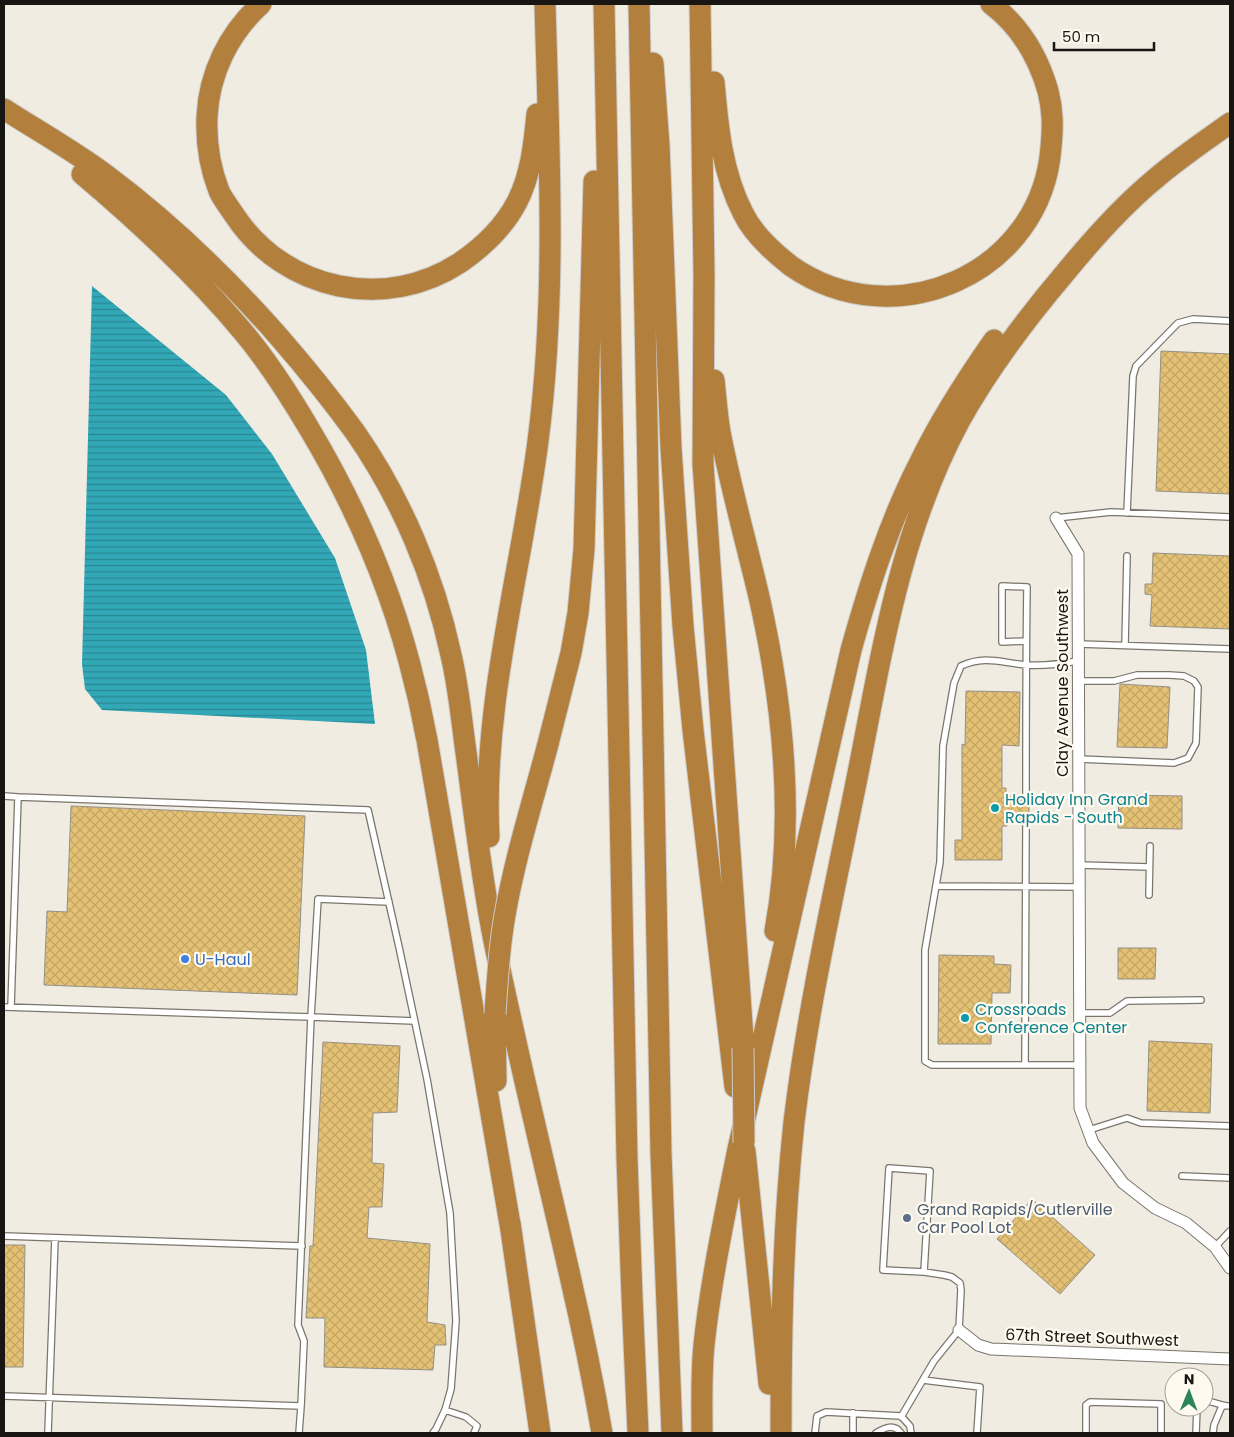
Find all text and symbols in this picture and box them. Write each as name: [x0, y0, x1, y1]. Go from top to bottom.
scale bar: [1054, 20, 1154, 52]
text: 50 m: [1062, 26, 1100, 47]
street label: Clay Avenue Southwest: [1051, 589, 1074, 777]
place label: Holiday Inn Grand Rapids - South: [1005, 788, 1148, 829]
marker: Holiday Inn Grand Rapids - South: [989, 802, 1001, 814]
place label: U-Haul: [195, 948, 251, 971]
marker: U-Haul: [179, 953, 191, 965]
place label: Crossroads Conference Center: [975, 998, 1127, 1039]
marker: Crossroads Conference Center: [959, 1012, 971, 1024]
place label: Grand Rapids/Cutlerville Car Pool Lot: [917, 1198, 1113, 1239]
marker: Grand Rapids/Cutlerville Car Pool Lot: [901, 1212, 913, 1224]
street label: 67th Street Southwest: [1005, 1323, 1179, 1352]
north arrow: [1164, 1367, 1214, 1417]
text: N: [1184, 1369, 1195, 1389]

